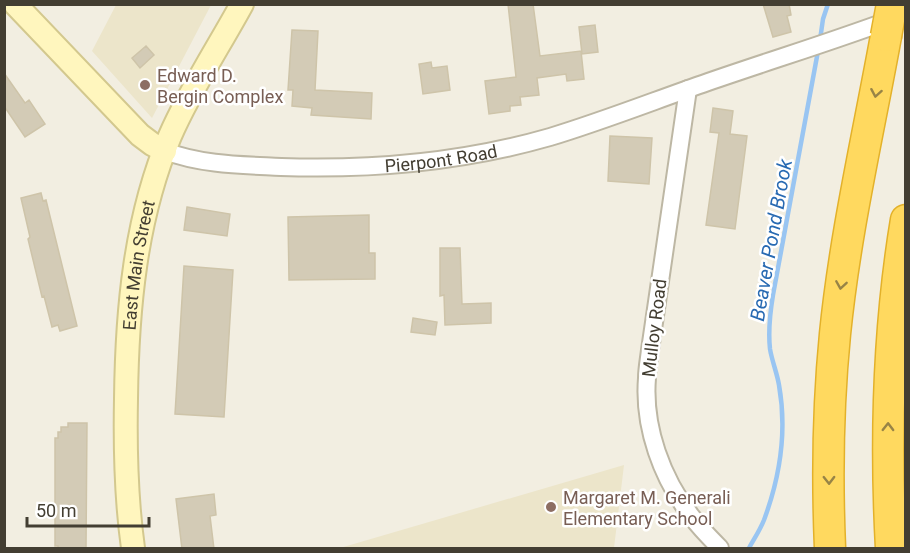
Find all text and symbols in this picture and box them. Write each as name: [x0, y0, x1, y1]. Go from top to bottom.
place label: Edward D. Bergin Complex: [157, 65, 283, 107]
marker: Edward D. Bergin Complex: [138, 78, 152, 92]
one-way arrow: [870, 89, 882, 98]
street label: Pierpont Road: [384, 140, 499, 176]
water label: Beaver Pond Brook: [745, 156, 797, 323]
street label: East Main Street: [118, 198, 159, 331]
street label: Mulloy Road: [638, 278, 670, 378]
one-way arrow: [836, 281, 848, 290]
one-way arrow: [882, 423, 894, 432]
one-way arrow: [822, 475, 835, 484]
place label: Margaret M. Generali Elementary School: [563, 487, 731, 529]
scale bar: [27, 490, 148, 528]
text: 50 m: [36, 500, 76, 521]
marker: Margaret M. Generali Elementary School: [544, 500, 558, 514]

